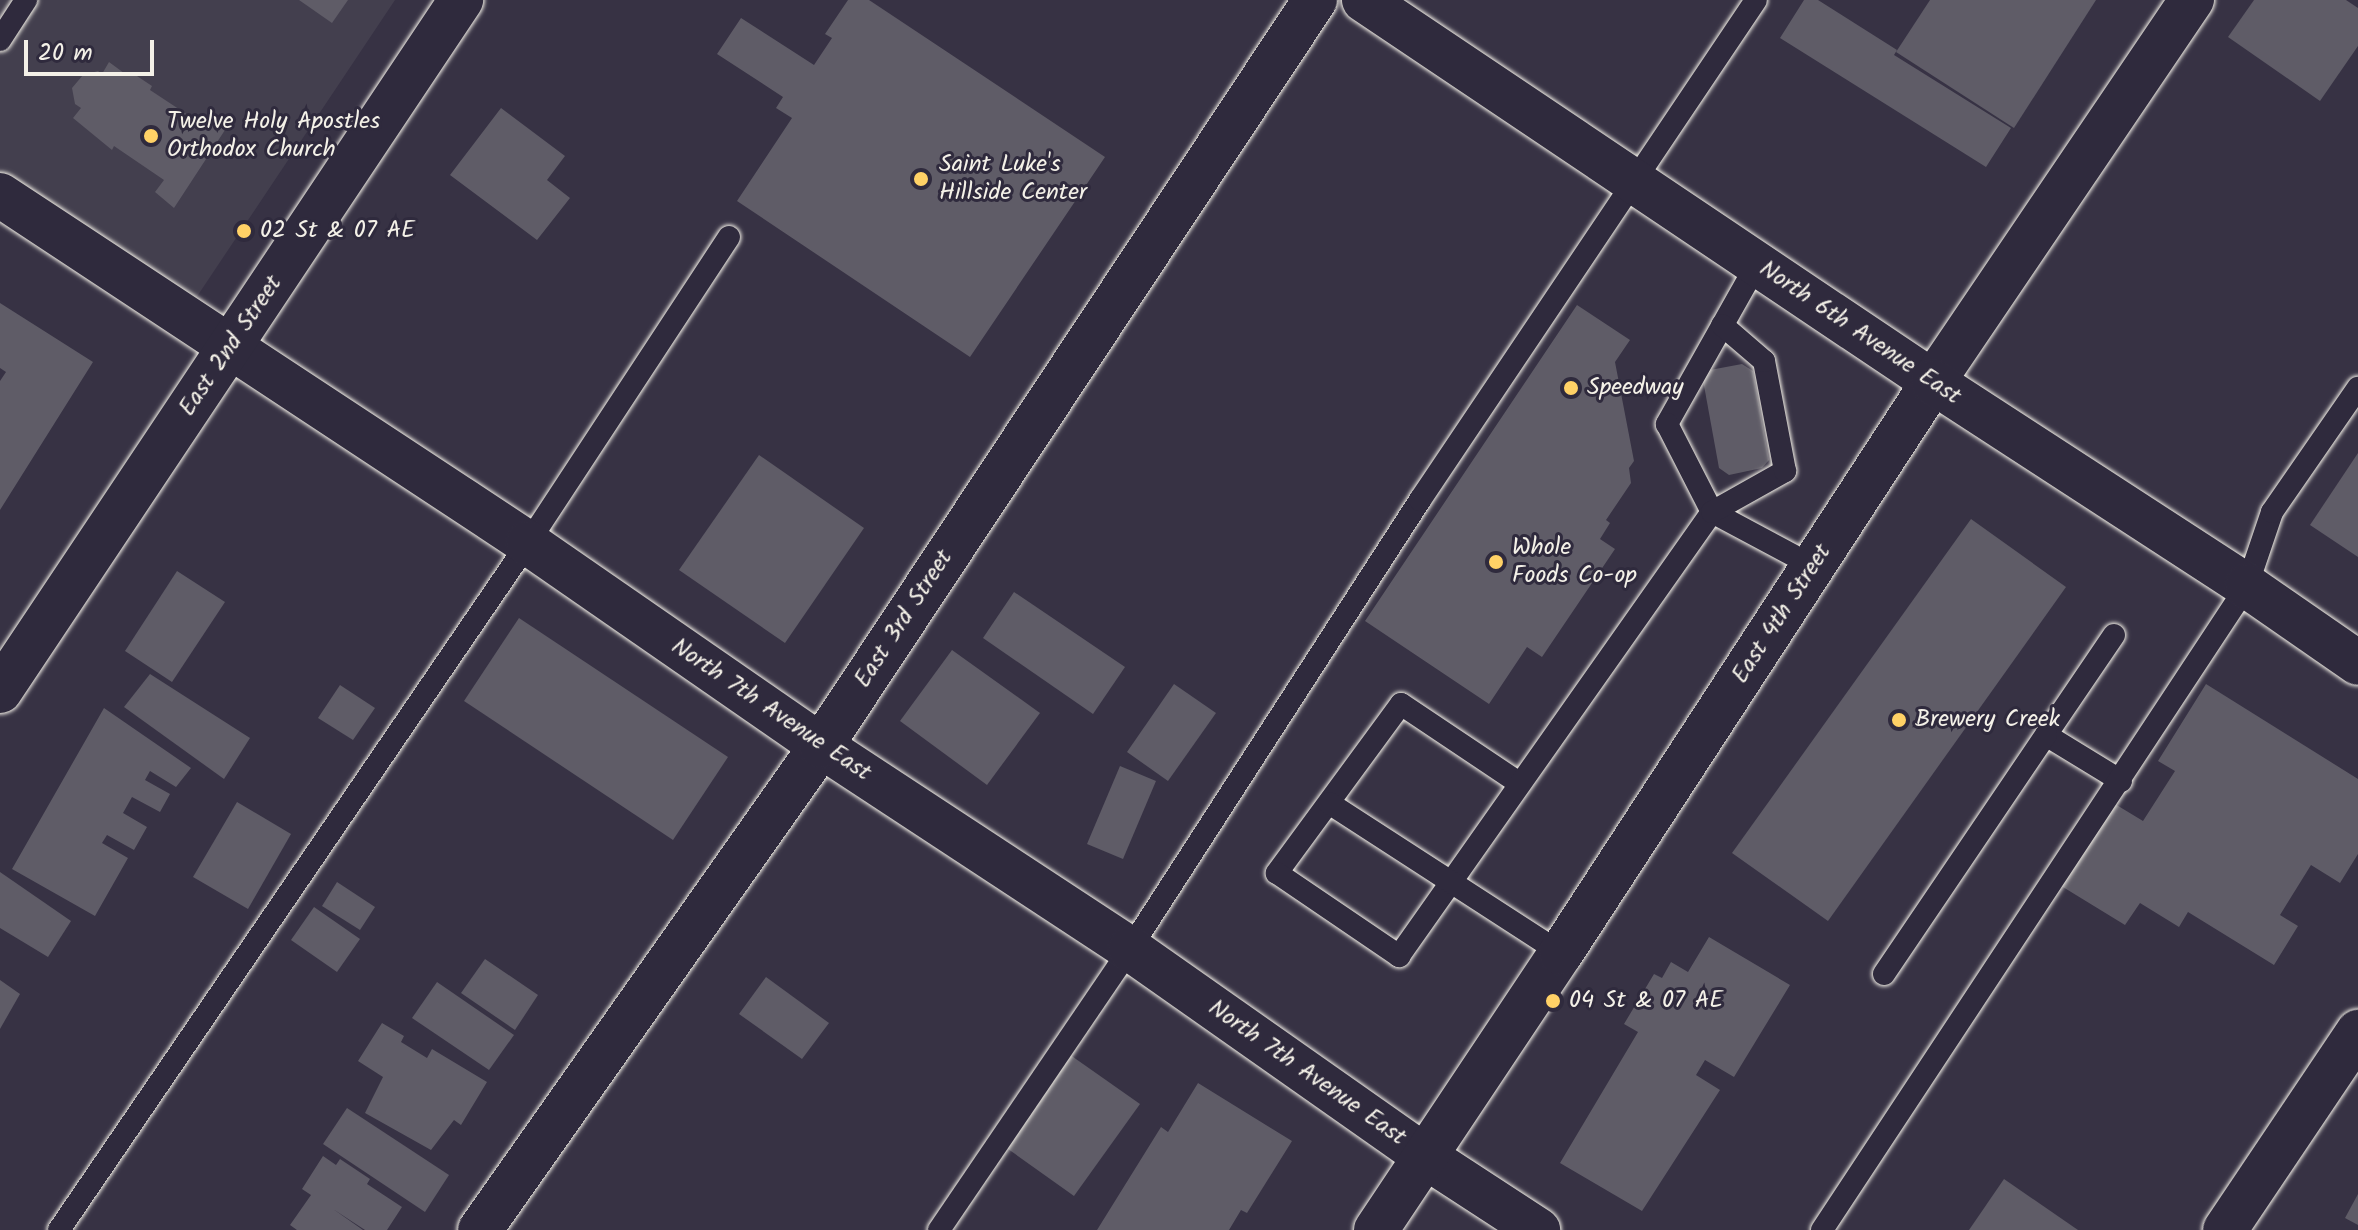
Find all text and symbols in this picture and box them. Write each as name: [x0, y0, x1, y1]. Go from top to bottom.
scale bar: [28, 24, 158, 74]
text: 20 m: [38, 34, 93, 73]
place label: Twelve Holy Apostles Orthodox Church: [167, 108, 380, 164]
marker: Twelve Holy Apostles Orthodox Church: [142, 127, 160, 145]
place label: Saint Luke's Hillside Center: [939, 151, 1087, 207]
marker: Saint Luke's Hillside Center: [910, 168, 932, 190]
place label: 02 St & 07 AE: [260, 217, 415, 245]
marker: 02 St & 07 AE: [235, 222, 253, 240]
street label: North 6th Avenue East: [1754, 255, 1966, 411]
street label: East 2nd Street: [173, 270, 289, 422]
place label: Speedway: [1587, 374, 1683, 402]
marker: Speedway: [1562, 379, 1580, 397]
place label: Whole Foods Co-op: [1512, 534, 1637, 590]
street label: East 4th Street: [1726, 539, 1838, 689]
street label: East 3rd Street: [849, 545, 959, 693]
marker: Whole Foods Co-op: [1487, 553, 1505, 571]
street label: North 7th Avenue East: [666, 632, 876, 788]
place label: Brewery Creek: [1915, 706, 2060, 734]
marker: Brewery Creek: [1890, 711, 1908, 729]
place label: 04 St & 07 AE: [1569, 987, 1723, 1015]
marker: 04 St & 07 AE: [1544, 992, 1562, 1010]
street label: North 7th Avenue East: [1203, 994, 1411, 1152]

